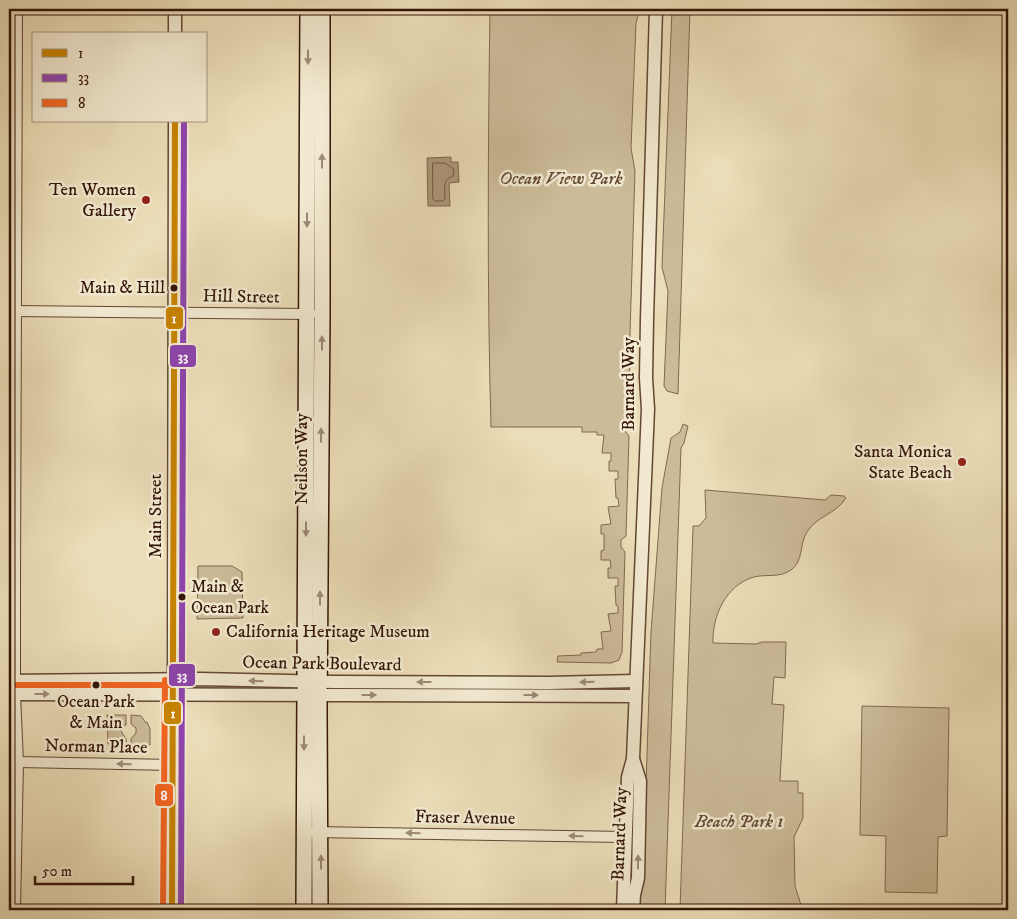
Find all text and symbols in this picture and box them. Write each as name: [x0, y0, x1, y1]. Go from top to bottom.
legend: [32, 32, 208, 122]
text: 1: [78, 44, 84, 63]
one-way arrow: [304, 50, 312, 66]
text: 33: [78, 68, 89, 87]
text: 8: [78, 94, 86, 113]
one-way arrow: [318, 152, 326, 168]
park label: Ocean View Park: [500, 168, 623, 190]
place label: Ten Women Gallery: [49, 179, 137, 222]
marker: Ten Women Gallery: [140, 194, 152, 206]
one-way arrow: [303, 212, 311, 228]
place label: Main & Hill: [80, 277, 165, 299]
marker: Main & Hill: [169, 283, 179, 293]
street label: Hill Street: [202, 285, 280, 309]
line badge: 1: [165, 306, 184, 330]
text: 1: [171, 310, 177, 328]
one-way arrow: [318, 334, 326, 350]
street label: Barnard Way: [618, 337, 640, 431]
line badge: 33: [169, 344, 197, 368]
text: 33: [178, 348, 188, 366]
street label: Neilson Way: [291, 413, 313, 505]
one-way arrow: [318, 427, 326, 443]
place label: Santa Monica State Beach: [854, 441, 953, 484]
marker: Santa Monica State Beach: [956, 456, 968, 468]
street label: Main Street: [145, 473, 167, 558]
one-way arrow: [302, 521, 310, 537]
place label: Main & Ocean Park: [191, 576, 269, 619]
one-way arrow: [316, 590, 324, 606]
marker: Main & Ocean Park: [177, 592, 187, 602]
place label: California Heritage Museum: [226, 621, 430, 643]
marker: California Heritage Museum: [210, 626, 222, 638]
street label: Ocean Park Boulevard: [242, 652, 402, 676]
line badge: 33: [168, 663, 196, 687]
text: 33: [177, 667, 187, 685]
one-way arrow: [247, 676, 263, 684]
one-way arrow: [416, 678, 432, 686]
one-way arrow: [579, 678, 595, 686]
marker: Ocean Park & Main: [91, 680, 101, 690]
one-way arrow: [34, 690, 50, 698]
place label: Ocean Park & Main: [57, 691, 136, 734]
one-way arrow: [361, 691, 377, 699]
one-way arrow: [524, 691, 540, 699]
line badge: 1: [163, 701, 182, 725]
text: 1: [170, 705, 176, 723]
street label: Norman Place: [44, 735, 148, 759]
one-way arrow: [300, 735, 308, 751]
one-way arrow: [116, 760, 132, 768]
line badge: 8: [154, 783, 174, 807]
street label: Barnard Way: [607, 786, 633, 881]
text: 8: [160, 787, 168, 805]
street label: Fraser Avenue: [415, 806, 515, 830]
park label: Beach Park 1: [694, 811, 783, 833]
one-way arrow: [405, 829, 421, 837]
one-way arrow: [568, 832, 584, 840]
one-way arrow: [317, 853, 325, 869]
scale bar: [35, 854, 132, 886]
one-way arrow: [634, 854, 642, 870]
text: 50 m: [42, 862, 72, 881]

